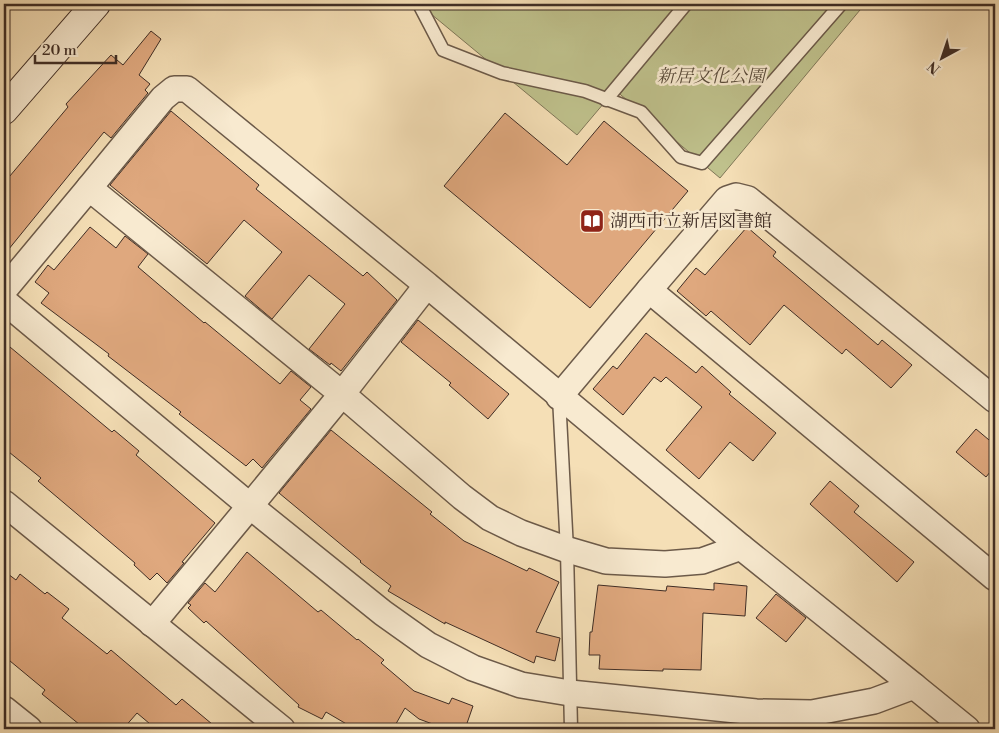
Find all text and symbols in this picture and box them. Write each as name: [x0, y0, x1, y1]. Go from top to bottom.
scale bar: [35, 32, 116, 64]
north arrow: [916, 32, 966, 82]
text: 20 m: [42, 41, 77, 60]
text: N: [924, 57, 944, 78]
park label: 新居文化公園: [657, 65, 768, 88]
library icon: 湖西市立新居図書館: [579, 208, 605, 234]
place label: 湖西市立新居図書館: [610, 210, 772, 233]

